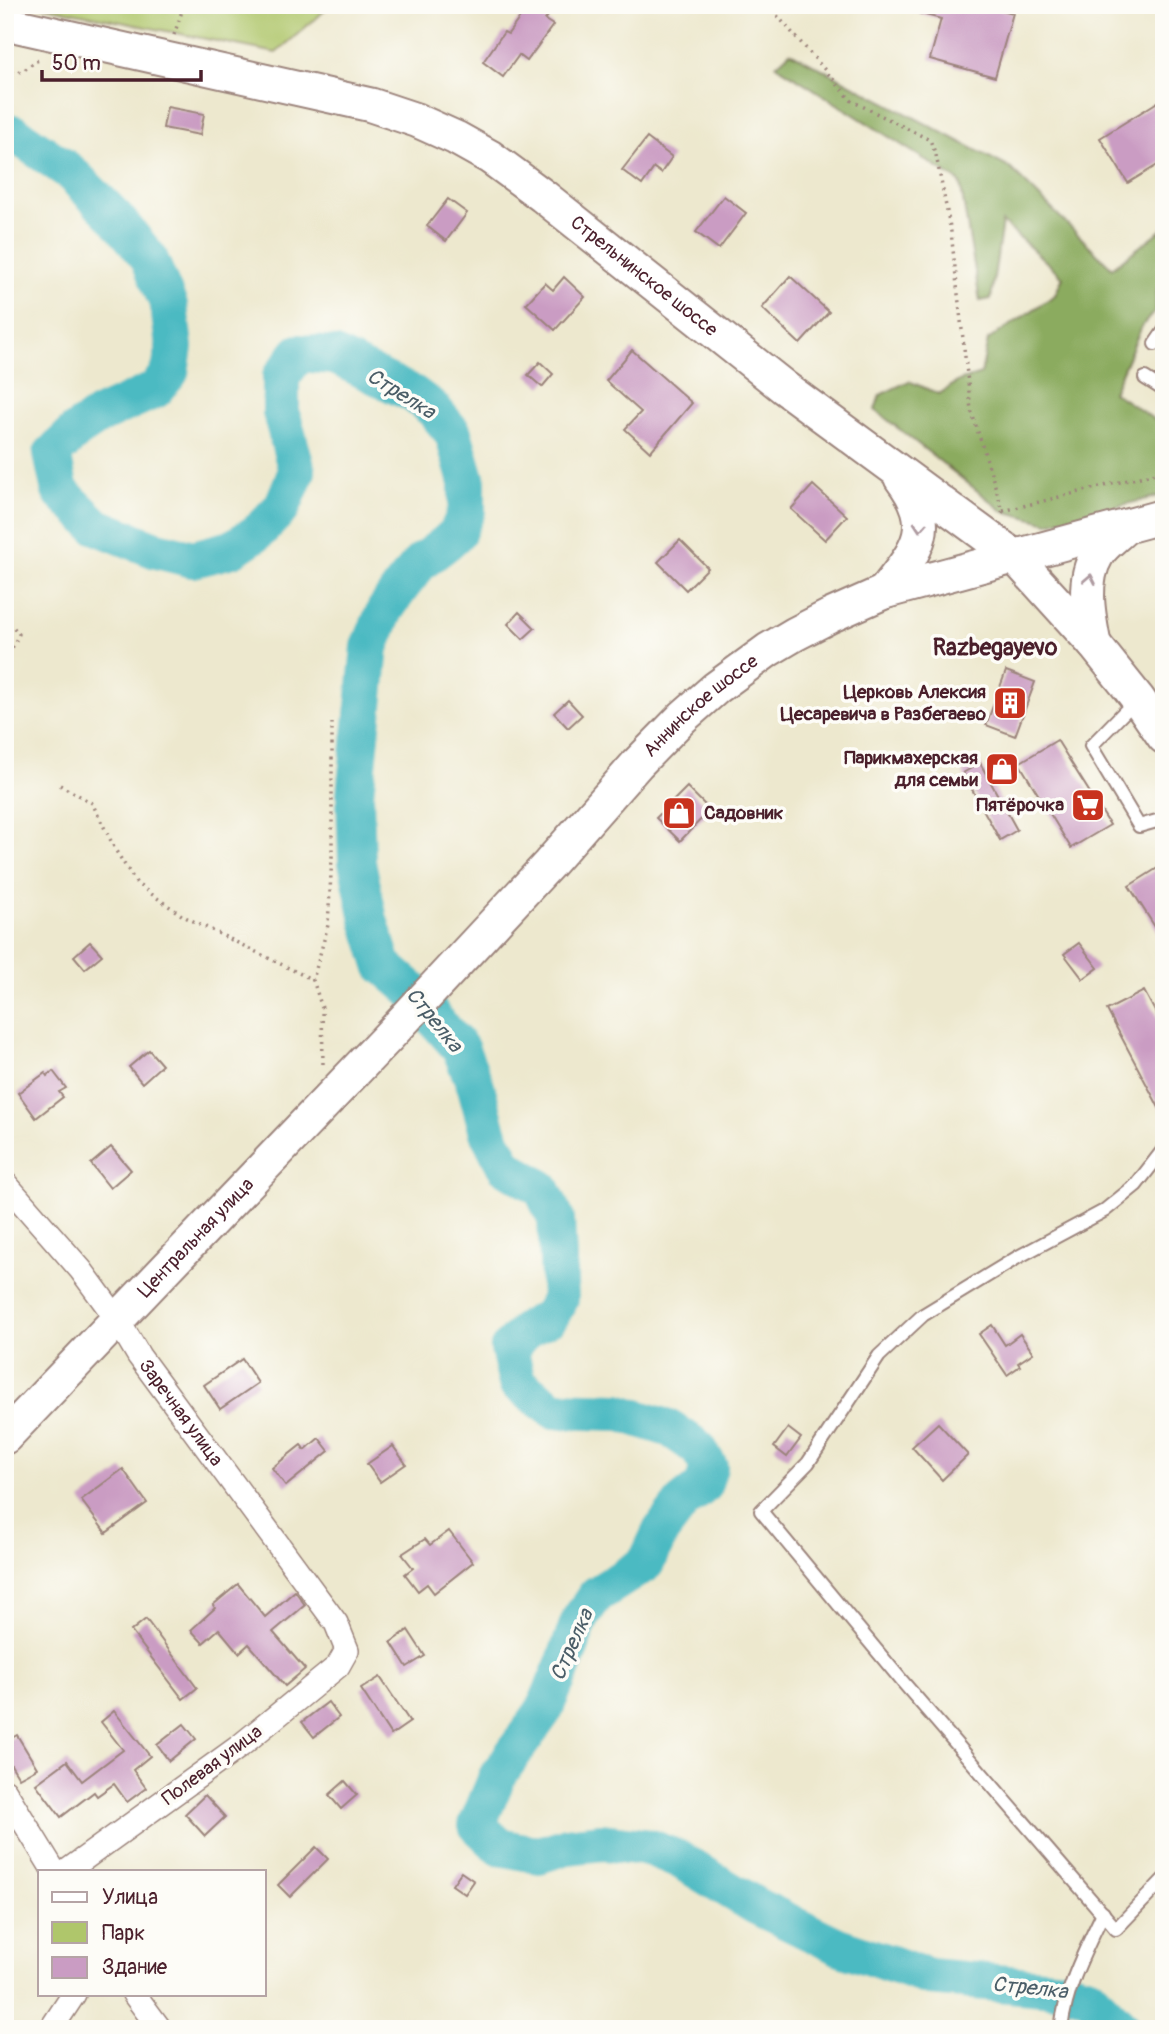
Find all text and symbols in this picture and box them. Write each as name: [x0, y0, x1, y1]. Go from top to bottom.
scale bar: [42, 38, 201, 82]
text: 50 m: [52, 50, 101, 77]
street label: Стрельнинское шоссе: [565, 210, 723, 342]
water label: Стрелка: [362, 363, 441, 426]
one-way arrow: [913, 522, 928, 533]
one-way arrow: [1082, 573, 1097, 585]
district label: Razbegayevo: [933, 633, 1058, 662]
street label: Аннинское шоссе: [638, 649, 763, 762]
place label: Церковь Алексия Цесаревича в Разбегаево: [781, 680, 987, 726]
building icon: Церковь Алексия Цесаревича в Разбегаево: [991, 684, 1029, 722]
place label: Парикмахерская для семьи: [844, 746, 979, 792]
shop icon: Парикмахерская для семьи: [983, 750, 1021, 788]
supermarket icon: Пятёрочка: [1069, 786, 1107, 824]
place label: Пятёрочка: [976, 793, 1064, 817]
shop icon: Садовник: [660, 794, 698, 832]
place label: Садовник: [704, 801, 783, 825]
water label: Стрелка: [400, 982, 469, 1059]
street label: Центральная улица: [133, 1172, 259, 1303]
street label: Заречная улица: [134, 1355, 228, 1471]
water label: Стрелка: [544, 1604, 600, 1685]
street label: Полевая улица: [157, 1719, 267, 1811]
legend: [38, 1870, 266, 1996]
text: Улица: [102, 1884, 158, 1911]
text: Парк: [102, 1920, 145, 1947]
text: Здание: [102, 1954, 168, 1981]
water label: Стрелка: [991, 1971, 1070, 2005]

